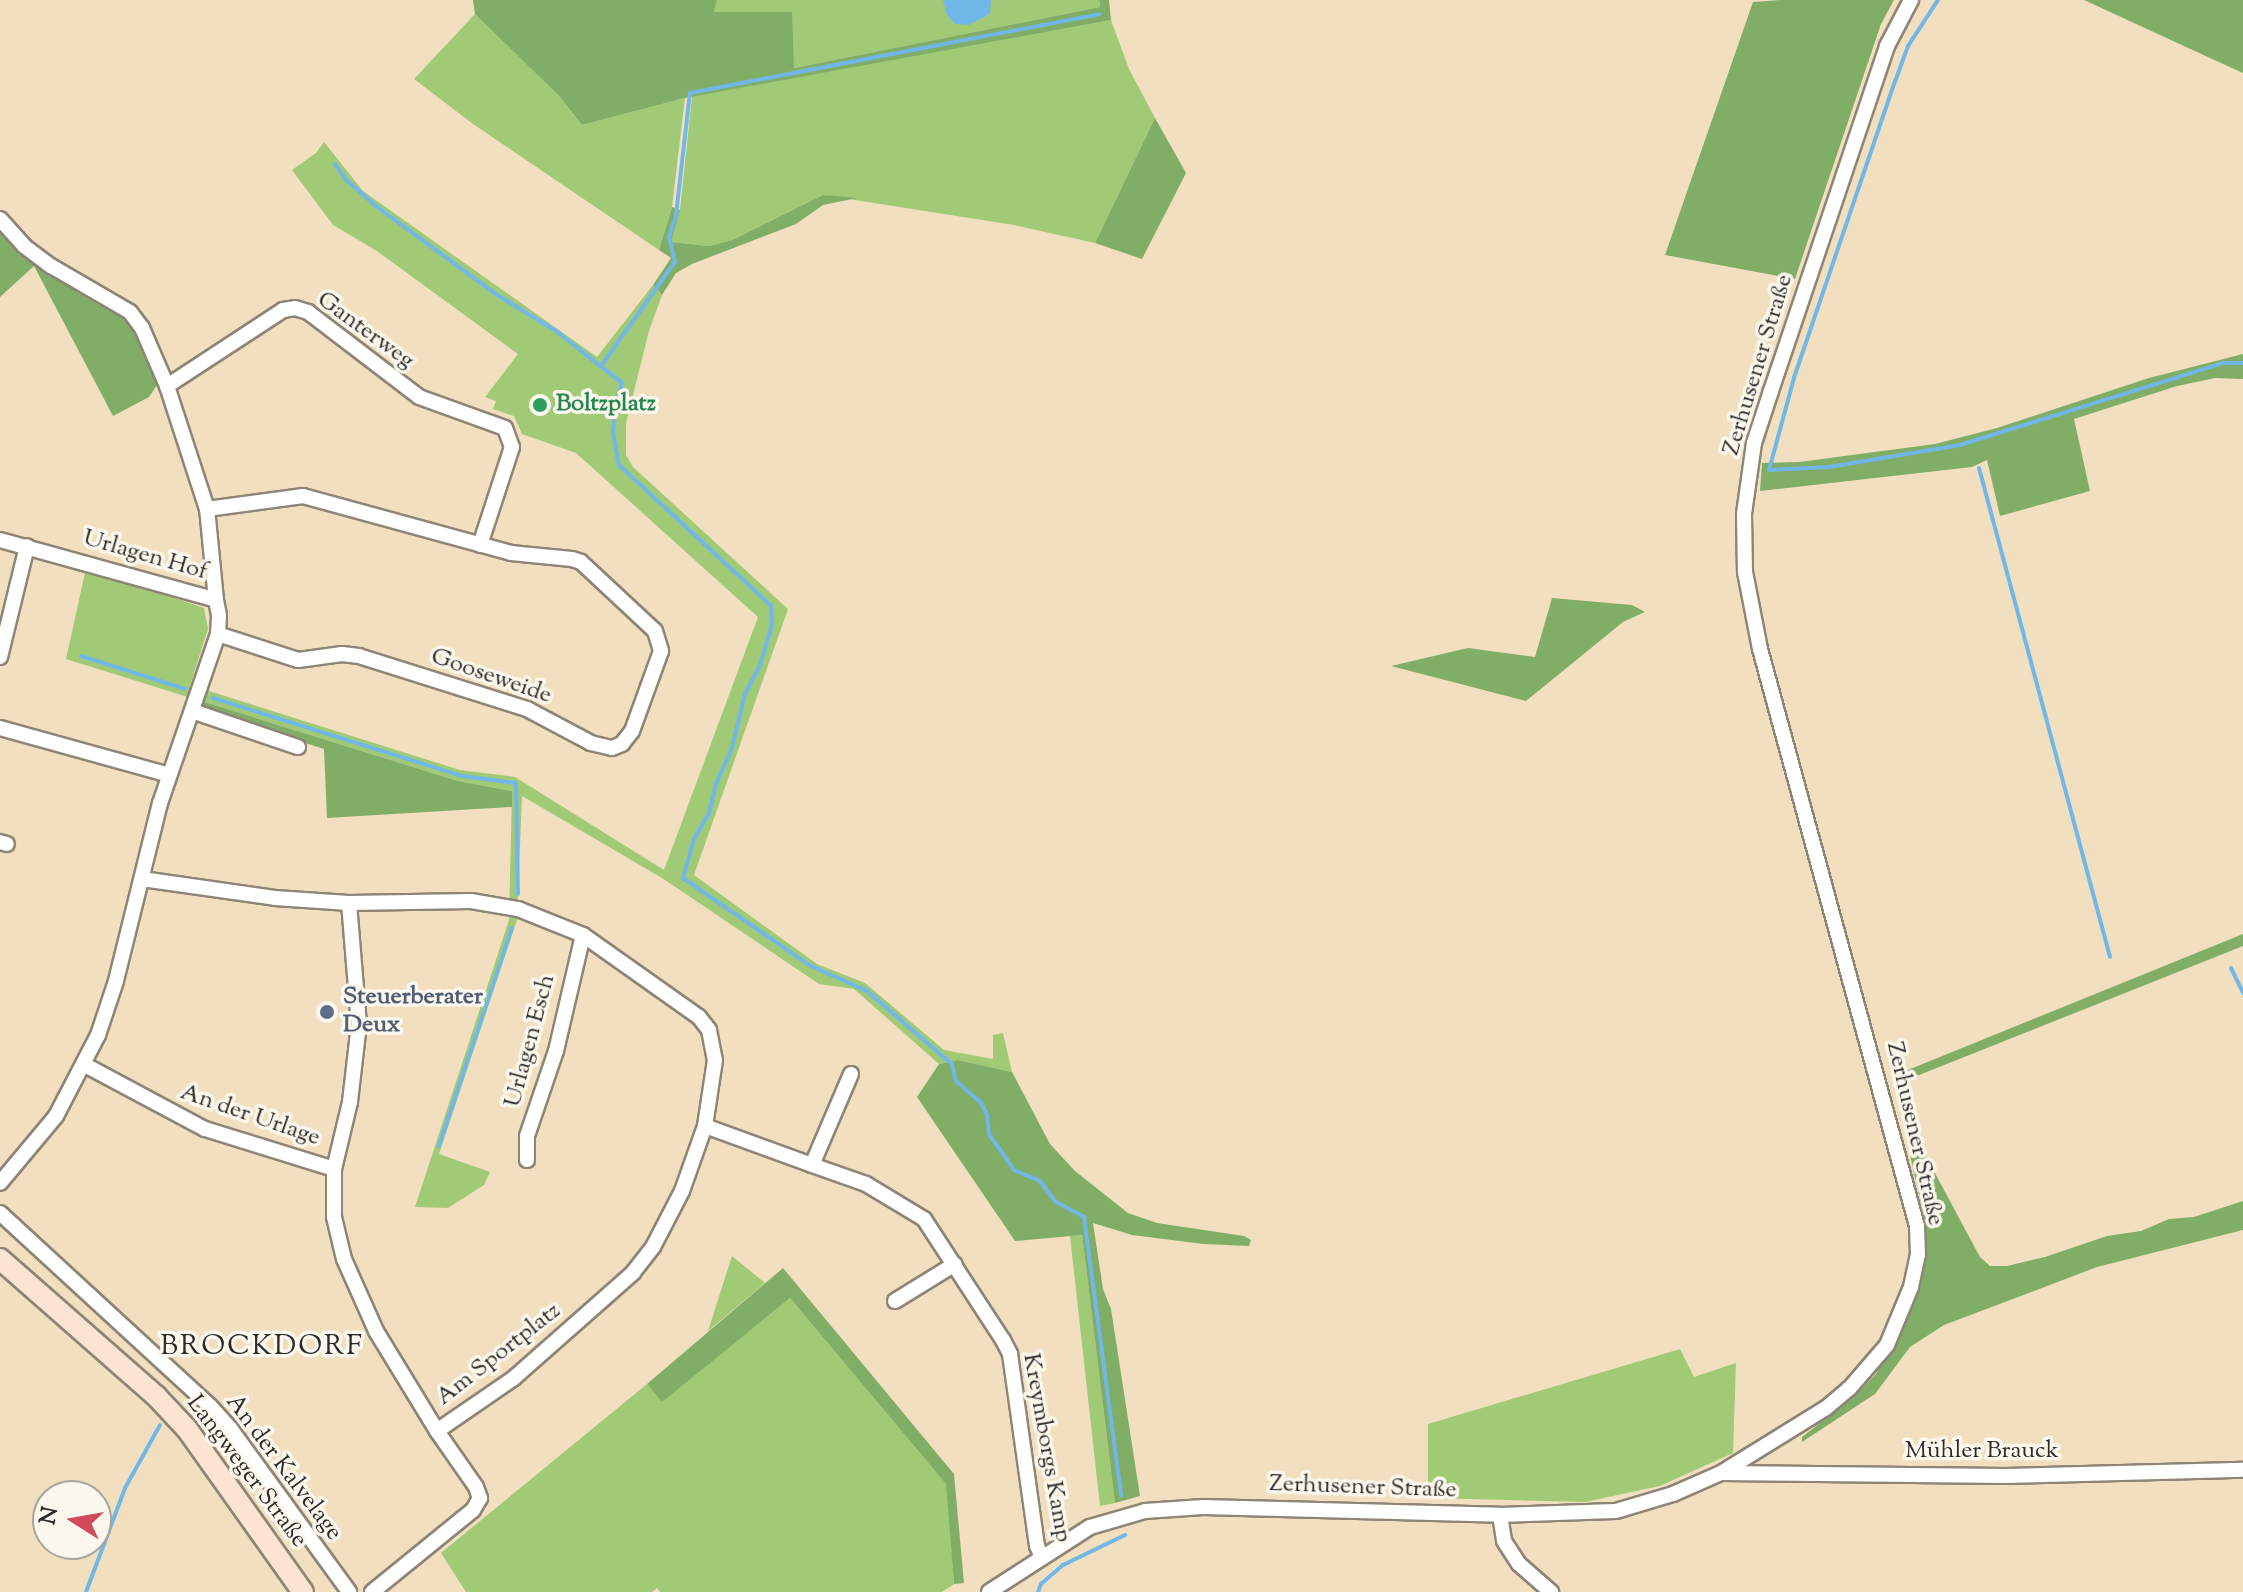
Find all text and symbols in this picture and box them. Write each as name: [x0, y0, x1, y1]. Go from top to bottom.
street label: Zerhusener Straße: [1718, 271, 1800, 459]
street label: Ganterweg: [311, 286, 419, 376]
place label: Boltzplatz: [556, 391, 656, 419]
marker: Boltzplatz: [531, 396, 549, 414]
street label: Urlagen Hof: [79, 524, 211, 588]
street label: Gooseweide: [427, 643, 555, 711]
street label: Urlagen Esch: [499, 971, 563, 1111]
place label: Steuerberater Deux: [343, 984, 483, 1040]
marker: Steuerberater Deux: [318, 1003, 336, 1021]
street label: Zerhusener Straße: [1879, 1039, 1949, 1229]
street label: An der Urlage: [176, 1079, 324, 1153]
street label: Am Sportplatz: [431, 1297, 567, 1413]
district label: BROCKDORF: [160, 1330, 364, 1364]
street label: Kreymborgs Kamp: [1015, 1351, 1077, 1545]
street label: An der Kalvelage: [219, 1389, 347, 1547]
street label: Langweger Straße: [179, 1390, 313, 1554]
street label: Mühler Brauck: [1905, 1438, 2059, 1466]
street label: Zerhusener Straße: [1269, 1470, 1457, 1506]
north arrow: [32, 1480, 112, 1560]
text: N: [33, 1504, 68, 1527]

